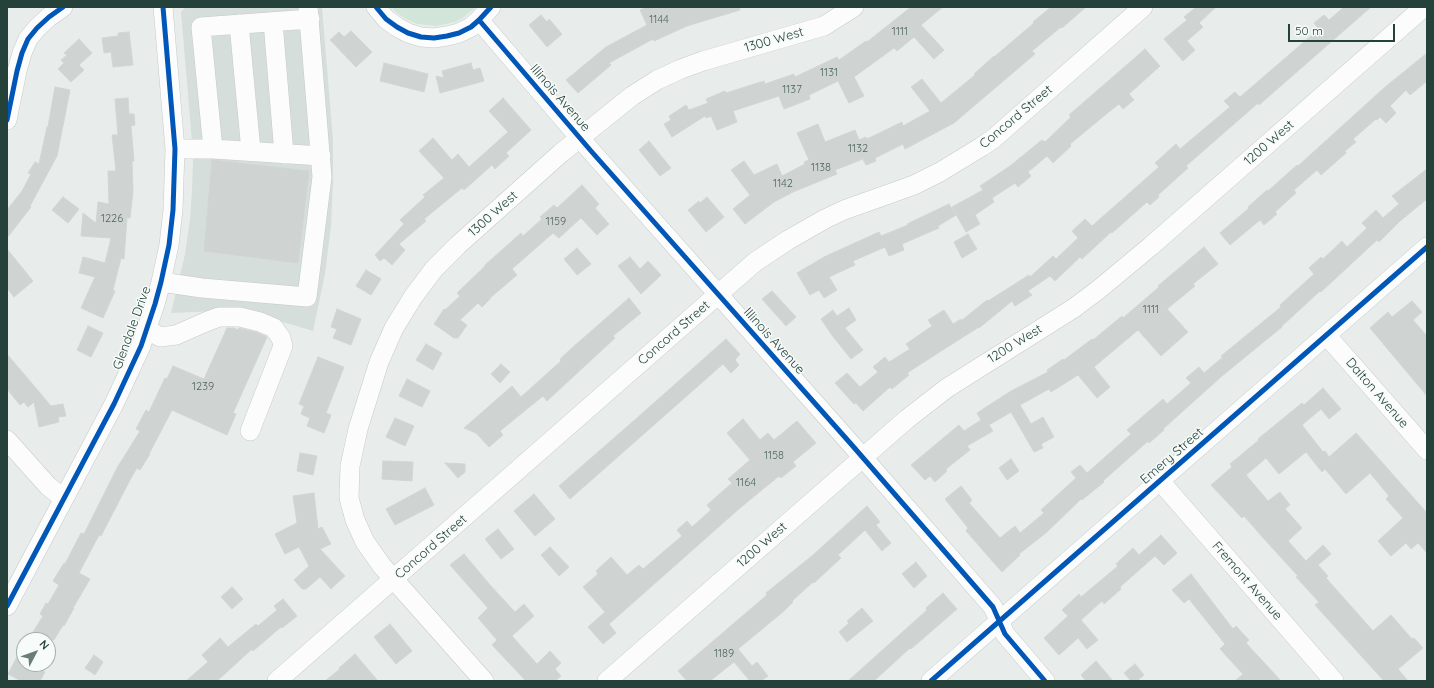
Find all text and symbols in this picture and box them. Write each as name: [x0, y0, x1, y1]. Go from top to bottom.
house number: 1144: [649, 13, 669, 27]
scale bar: [1290, 16, 1397, 42]
text: 50 m: [1295, 23, 1323, 38]
street label: 1300 West: [743, 24, 805, 56]
house number: 1111: [892, 25, 908, 39]
street label: Illinois Avenue: [526, 61, 594, 135]
house number: 1131: [820, 66, 838, 80]
street label: Concord Street: [976, 82, 1056, 152]
house number: 1137: [782, 83, 802, 97]
street label: 1200 West: [1241, 117, 1297, 169]
house number: 1132: [848, 142, 868, 156]
house number: 1138: [811, 161, 831, 175]
house number: 1142: [773, 177, 793, 191]
street label: 1300 West: [465, 188, 521, 240]
house number: 1226: [101, 212, 123, 226]
house number: 1159: [546, 215, 566, 229]
street label: Glendale Drive: [110, 284, 154, 372]
street label: Concord Street: [635, 298, 713, 368]
house number: 1111: [1143, 303, 1159, 317]
street label: Illinois Avenue: [740, 304, 808, 378]
street label: 1200 West: [985, 321, 1045, 367]
street label: Dalton Avenue: [1342, 355, 1412, 431]
house number: 1239: [192, 380, 214, 394]
street label: Emery Street: [1137, 425, 1207, 487]
house number: 1158: [764, 449, 784, 463]
house number: 1164: [736, 476, 756, 490]
street label: Concord Street: [392, 512, 470, 582]
street label: 1200 West: [734, 519, 790, 571]
street label: Fremont Avenue: [1209, 539, 1285, 623]
north arrow: [16, 632, 56, 672]
text: N: [36, 637, 52, 652]
house number: 1189: [714, 647, 734, 661]

